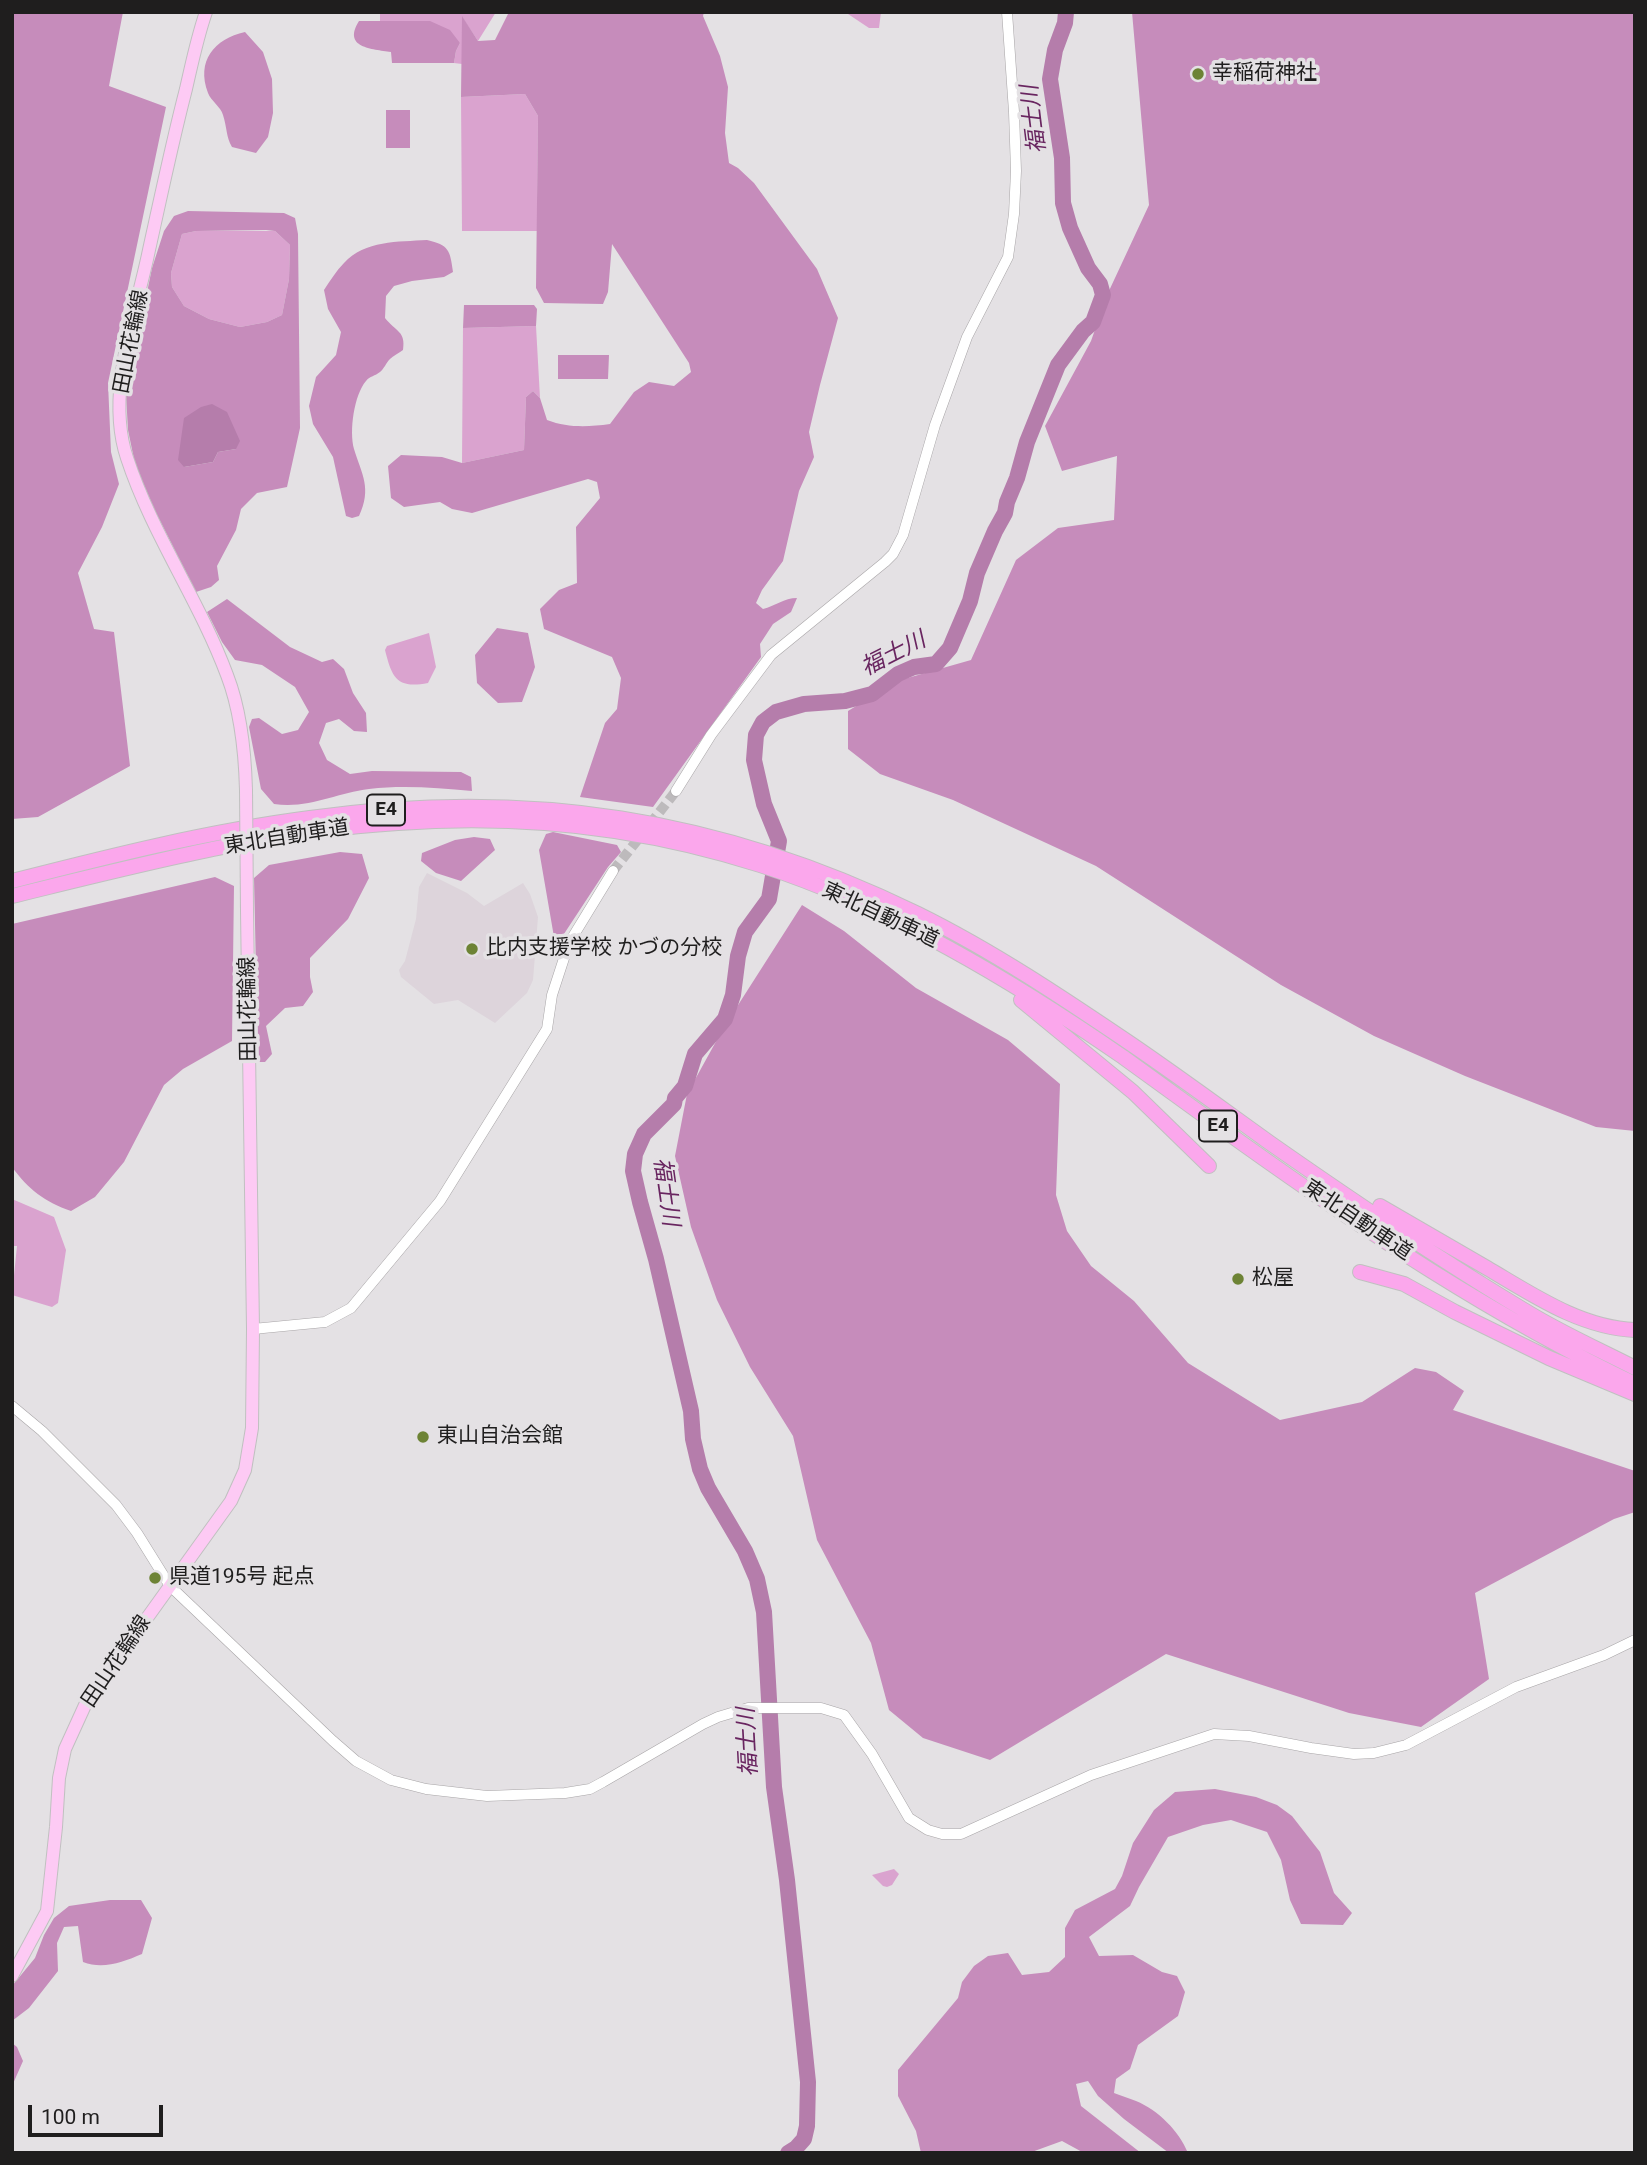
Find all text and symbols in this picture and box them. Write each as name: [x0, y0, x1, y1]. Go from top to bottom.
place label: 幸稲荷神社: [1212, 61, 1317, 87]
marker: 幸稲荷神社: [1190, 66, 1206, 82]
water label: 福士川: [1017, 83, 1053, 155]
street label: 田山花輪線: [110, 288, 154, 396]
water label: 福士川: [857, 627, 931, 683]
road number: E4: [367, 794, 405, 825]
street label: 東北自動車道: [223, 816, 351, 860]
street label: 東北自動車道: [818, 878, 942, 954]
place label: 比内支援学校 かづの分校: [486, 936, 722, 962]
marker: 比内支援学校 かづの分校: [464, 941, 480, 957]
street label: 田山花輪線: [235, 956, 263, 1062]
road number: E4: [1199, 1110, 1237, 1142]
water label: 福士川: [647, 1156, 683, 1228]
street label: 東北自動車道: [1298, 1175, 1416, 1267]
place label: 松屋: [1252, 1266, 1294, 1292]
marker: 松屋: [1230, 1271, 1246, 1287]
place label: 東山自治会館: [437, 1424, 563, 1450]
marker: 東山自治会館: [415, 1429, 431, 1445]
place label: 県道195号 起点: [169, 1565, 315, 1591]
marker: 県道195号 起点: [147, 1570, 163, 1586]
street label: 田山花輪線: [77, 1611, 157, 1713]
water label: 福士川: [733, 1707, 765, 1777]
scale bar: [32, 2092, 166, 2136]
text: 100 m: [41, 2105, 100, 2129]

